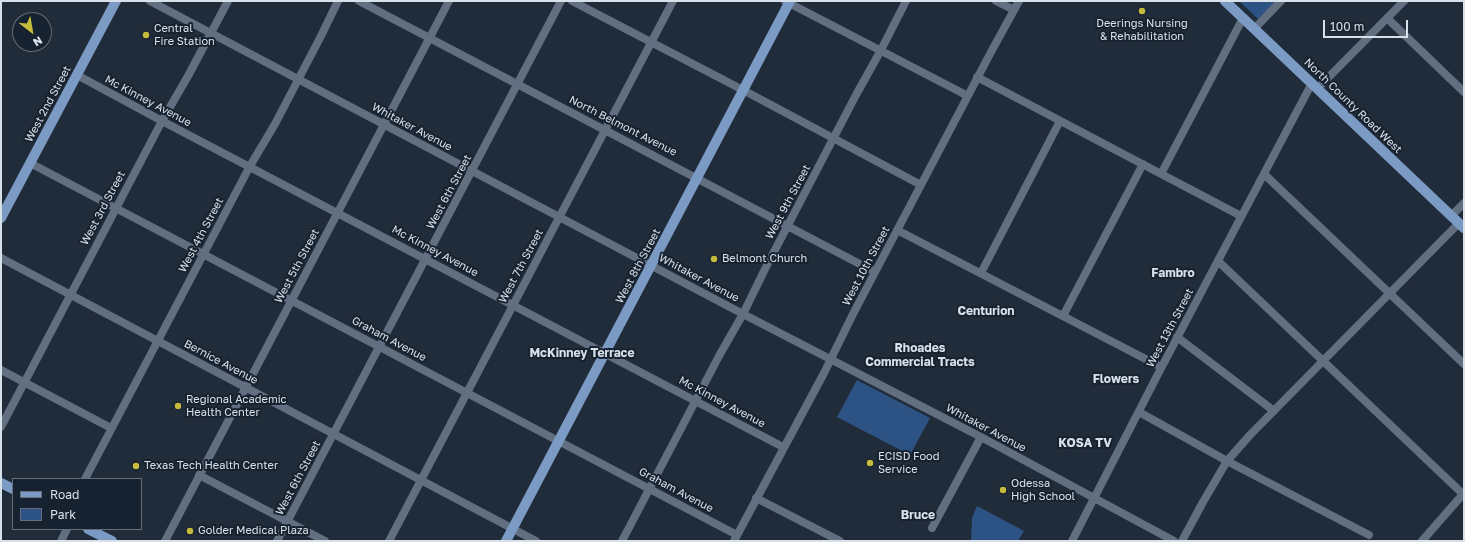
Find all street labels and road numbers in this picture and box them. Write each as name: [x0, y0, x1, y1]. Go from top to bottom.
street label: North County Road West: [1301, 56, 1405, 156]
street label: West 2nd Street: [22, 64, 74, 144]
street label: Mc Kinney Avenue: [102, 73, 194, 129]
street label: North Belmont Avenue: [567, 93, 679, 159]
street label: Whitaker Avenue: [370, 100, 454, 154]
street label: West 6th Street: [424, 152, 474, 232]
street label: West 9th Street: [763, 162, 813, 242]
street label: West 3rd Street: [78, 169, 128, 247]
street label: West 4th Street: [176, 195, 226, 275]
street label: Mc Kinney Avenue: [389, 223, 481, 279]
street label: West 10th Street: [839, 224, 893, 308]
street label: West 8th Street: [613, 226, 663, 306]
street label: West 5th Street: [272, 227, 322, 305]
street label: West 7th Street: [496, 227, 546, 305]
street label: Whitaker Avenue: [657, 251, 741, 305]
street label: West 13th Street: [1144, 286, 1196, 370]
street label: Graham Avenue: [350, 314, 428, 364]
street label: Bernice Avenue: [182, 337, 260, 387]
street label: Mc Kinney Avenue: [676, 374, 768, 430]
street label: Whitaker Avenue: [944, 401, 1028, 455]
street label: West 6th Street: [273, 438, 323, 518]
street label: Graham Avenue: [637, 465, 715, 515]

